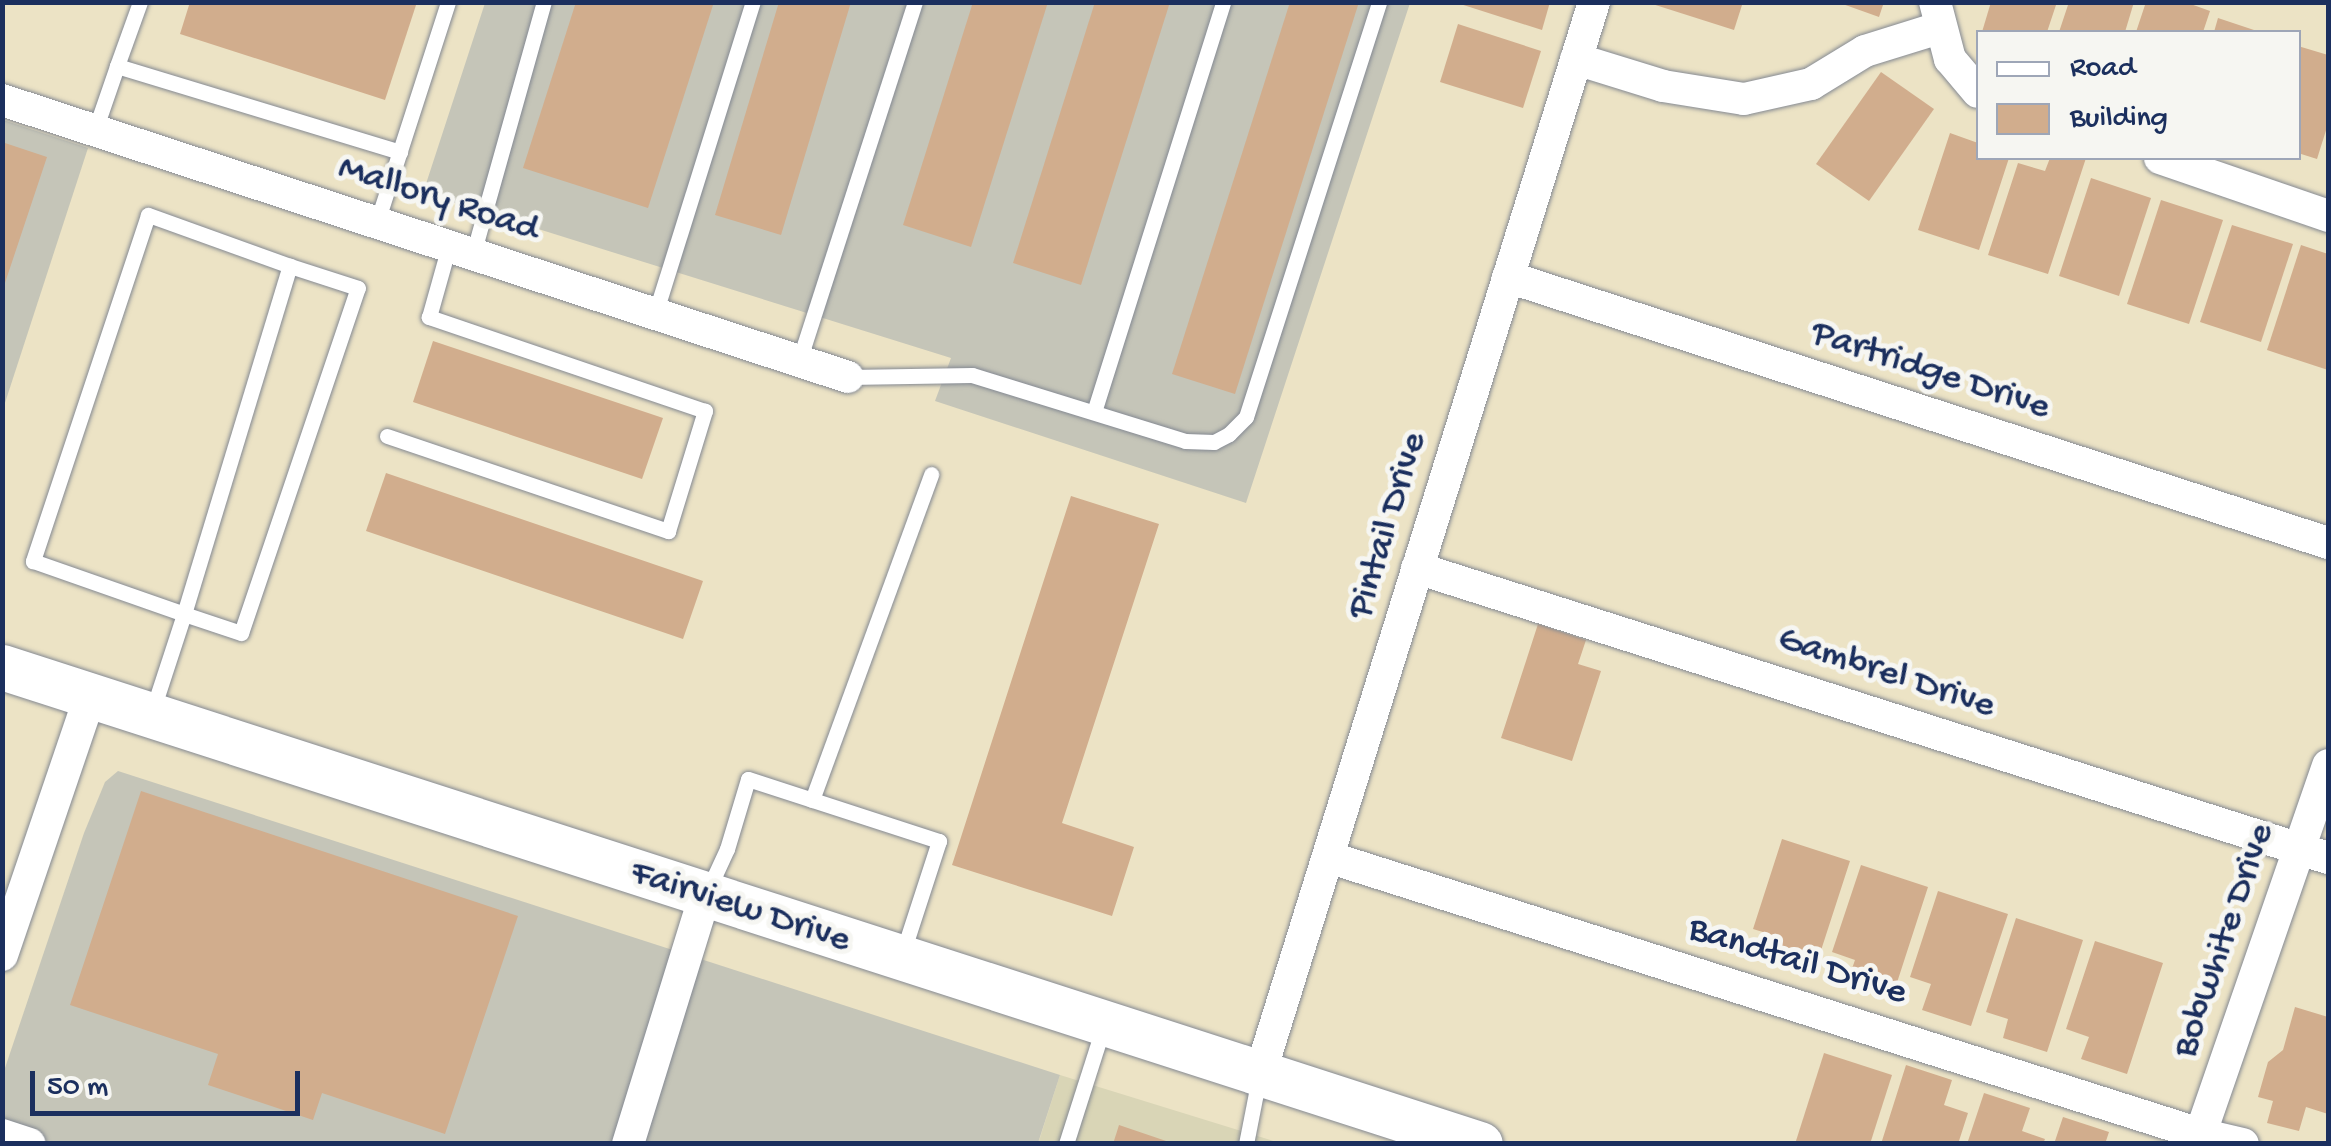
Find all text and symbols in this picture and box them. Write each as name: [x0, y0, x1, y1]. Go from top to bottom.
legend: [1976, 30, 2301, 160]
text: Road: [2070, 52, 2136, 87]
text: Building: [2070, 102, 2168, 137]
street label: Mallory Road: [332, 146, 544, 254]
street label: Partridge Drive: [1805, 312, 2055, 432]
street label: Pintail Drive: [1339, 427, 1439, 625]
street label: Gambrel Drive: [1772, 617, 2000, 731]
street label: Bobwhite Drive: [2164, 818, 2286, 1064]
street label: Fairview Drive: [624, 851, 856, 965]
street label: Bandtail Drive: [1682, 908, 1912, 1018]
scale bar: [35, 1051, 305, 1113]
text: 50 m: [47, 1071, 108, 1106]

